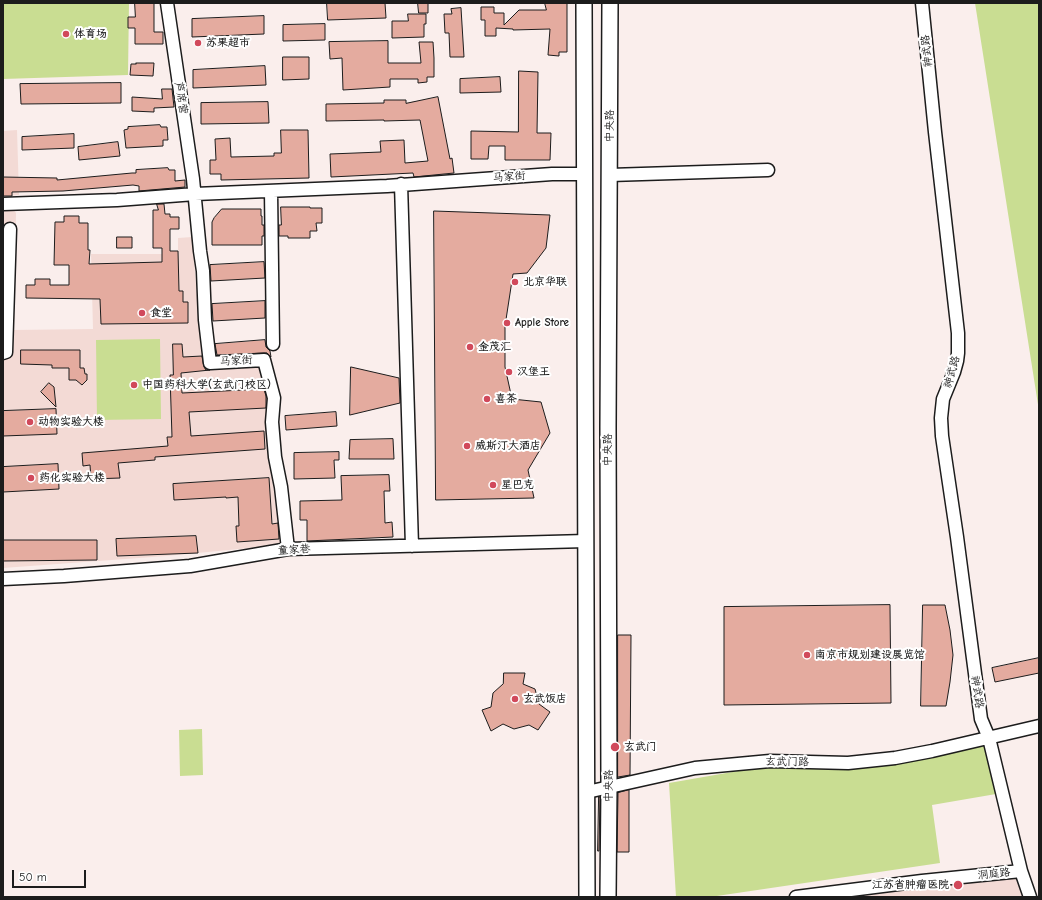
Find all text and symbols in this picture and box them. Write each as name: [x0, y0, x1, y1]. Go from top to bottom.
place label: 体育场: [74, 27, 107, 41]
marker: 体育场: [61, 29, 71, 39]
street label: 神武路: [919, 34, 935, 68]
place label: 苏果超市: [206, 36, 250, 50]
marker: 苏果超市: [193, 38, 203, 48]
street label: 芦席营: [172, 81, 190, 115]
street label: 中央路: [603, 110, 617, 142]
street label: 马家街: [492, 169, 526, 185]
place label: 北京华联: [523, 275, 567, 289]
marker: 北京华联: [510, 277, 520, 287]
place label: 食堂: [150, 306, 172, 320]
marker: 食堂: [137, 308, 147, 318]
place label: Apple Store: [515, 316, 569, 330]
marker: Apple Store: [502, 318, 512, 328]
place label: 金茂汇: [478, 340, 511, 354]
marker: 金茂汇: [465, 342, 475, 352]
street label: 马家街: [219, 354, 253, 368]
street label: 神武路: [941, 354, 963, 390]
place label: 汉堡王: [517, 365, 550, 379]
marker: 汉堡王: [504, 367, 514, 377]
place label: 中国药科大学(玄武门校区): [142, 378, 271, 392]
marker: 中国药科大学(玄武门校区): [129, 380, 139, 390]
place label: 喜茶: [495, 392, 517, 406]
marker: 喜茶: [482, 394, 492, 404]
place label: 动物实验大楼: [38, 415, 104, 429]
marker: 动物实验大楼: [25, 417, 35, 427]
street label: 中央路: [601, 434, 615, 466]
place label: 威斯汀大酒店: [475, 439, 541, 453]
marker: 威斯汀大酒店: [462, 441, 472, 451]
place label: 药化实验大楼: [39, 471, 105, 485]
marker: 药化实验大楼: [26, 473, 36, 483]
place label: 星巴克: [501, 478, 534, 492]
marker: 星巴克: [488, 480, 498, 490]
street label: 童家巷: [277, 542, 311, 558]
place label: 南京市规划建设展览馆: [815, 648, 925, 662]
marker: 南京市规划建设展览馆: [802, 650, 812, 660]
street label: 神武路: [968, 675, 986, 709]
place label: 玄武饭店: [523, 692, 567, 706]
marker: 玄武饭店: [510, 694, 520, 704]
place label: 玄武门: [624, 740, 657, 754]
marker: 玄武门: [609, 741, 621, 753]
street label: 玄武门路: [765, 755, 809, 769]
street label: 中央路: [602, 770, 616, 802]
scale bar: [14, 862, 88, 888]
street label: 洞庭路: [977, 866, 1011, 882]
text: 50 m: [19, 870, 47, 884]
place label: 江苏省肿瘤医院: [872, 878, 949, 892]
marker: 江苏省肿瘤医院: [952, 879, 964, 891]

